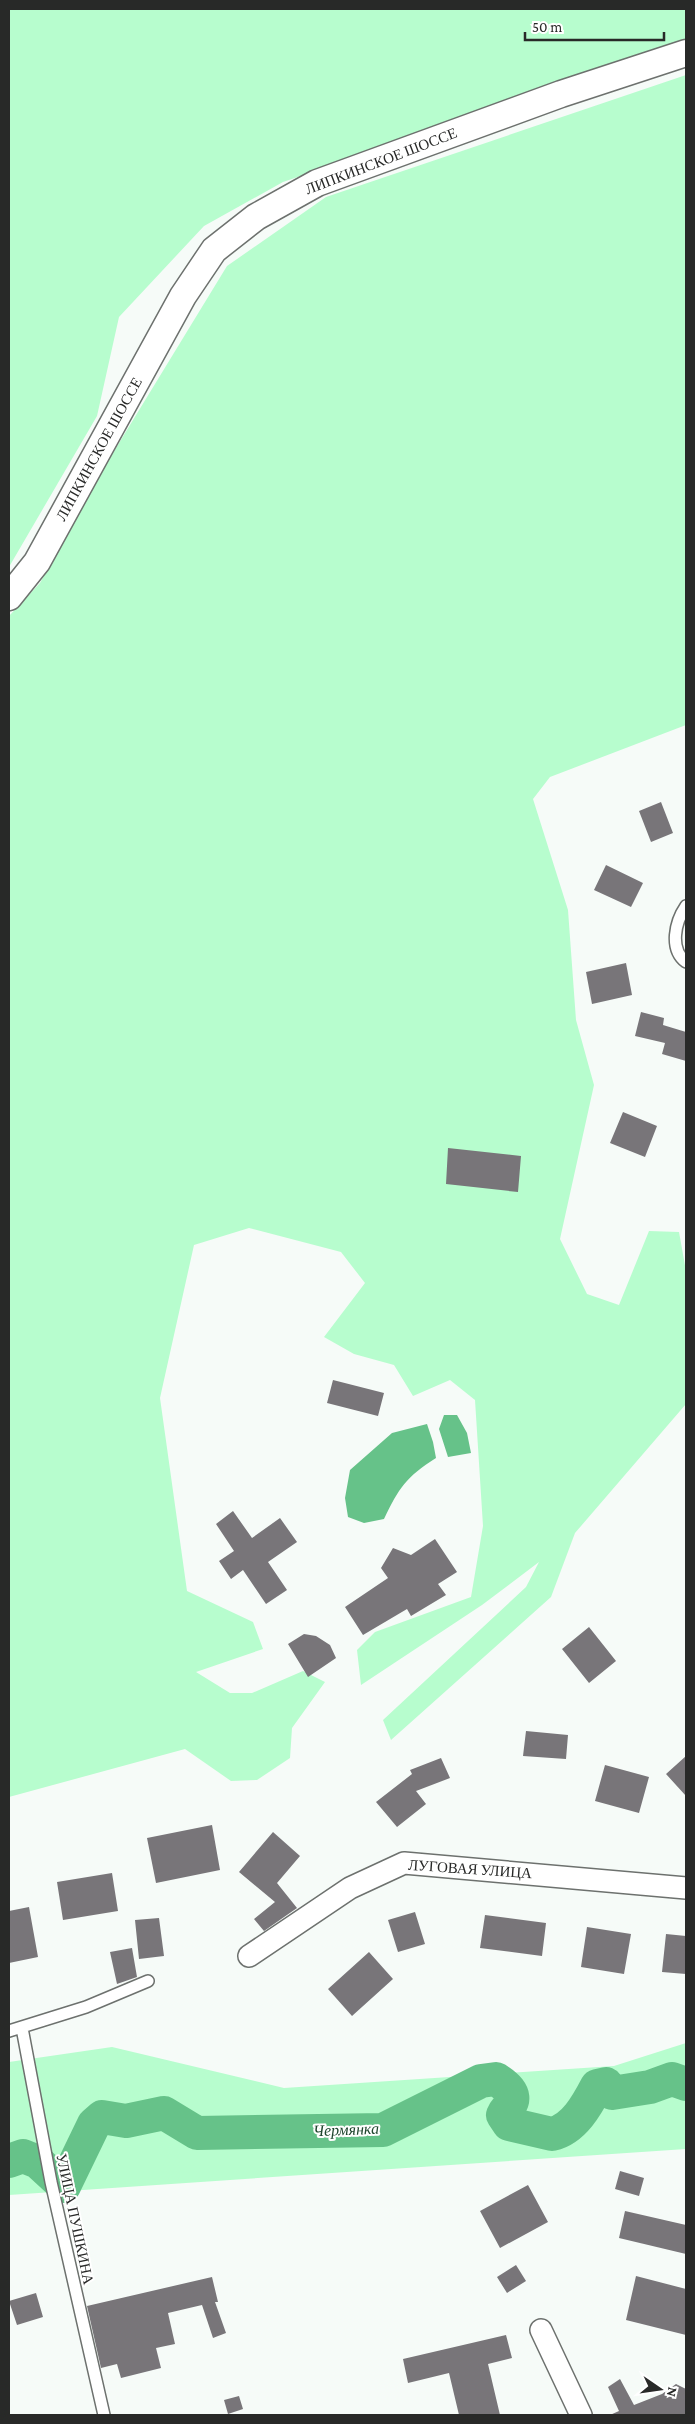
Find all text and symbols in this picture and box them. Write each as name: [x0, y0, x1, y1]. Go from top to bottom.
scale bar: [525, 10, 664, 42]
text: 50 m: [532, 19, 562, 35]
street label: ЛИПКИНСКОЕ ШОССЕ: [303, 125, 459, 197]
street label: ЛИПКИНСКОЕ ШОССЕ: [53, 375, 145, 523]
street label: ЛУГОВАЯ УЛИЦА: [407, 1857, 533, 1881]
water label: Чермянка: [313, 2120, 379, 2140]
street label: УЛИЦА ПУШКИНА: [53, 2152, 97, 2286]
north arrow: [635, 2364, 685, 2414]
text: N: [664, 2385, 682, 2399]

